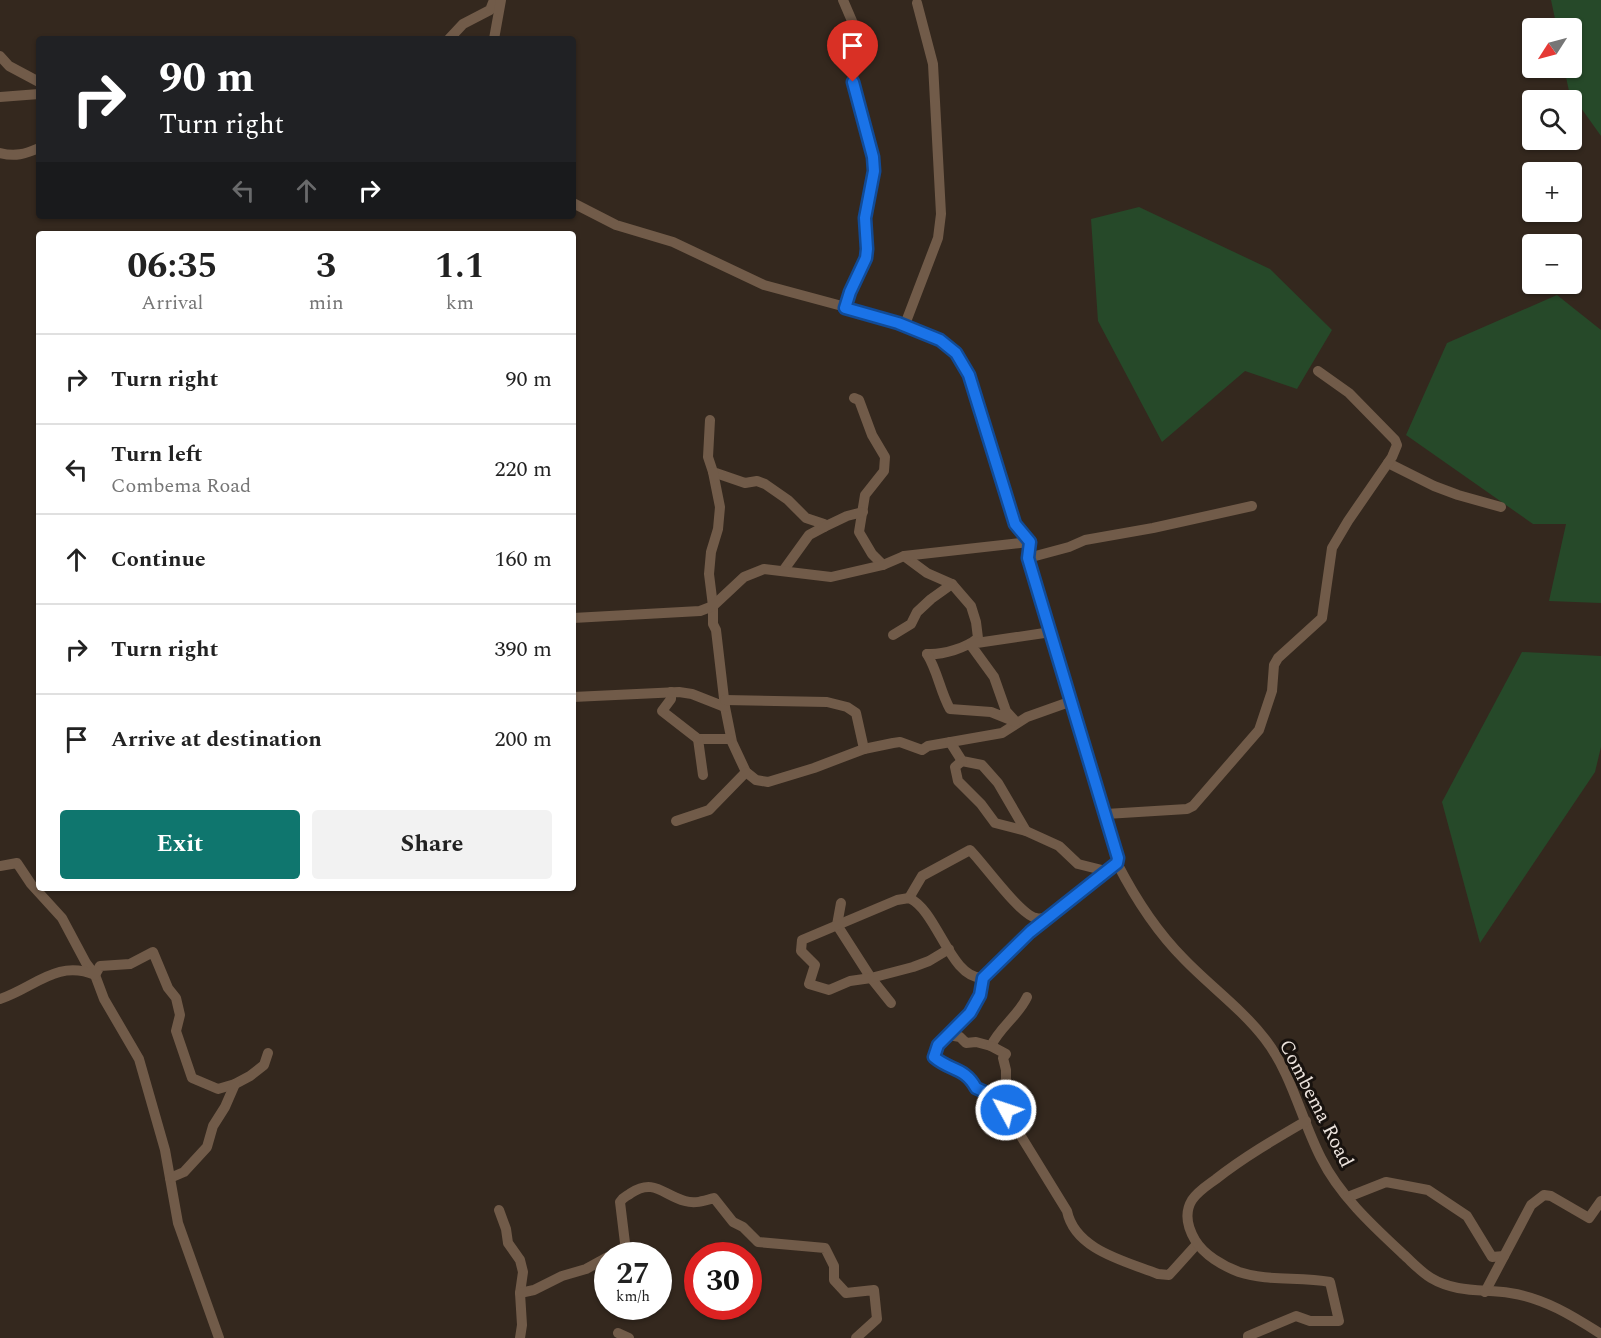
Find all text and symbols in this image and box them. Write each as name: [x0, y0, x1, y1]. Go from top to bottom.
north arrow: [1522, 18, 1582, 78]
map controls: [1522, 18, 1582, 294]
pin: [827, 20, 878, 82]
icon: arrive: [836, 29, 869, 62]
text: 90 m: [159, 47, 254, 110]
icon: right: [60, 60, 138, 138]
button: search: [1522, 90, 1582, 150]
text: Turn right: [159, 104, 284, 146]
button: +: [1522, 162, 1582, 222]
icon: left: [227, 174, 260, 207]
icon: ahead: [290, 174, 323, 207]
icon: right: [353, 174, 386, 207]
button: −: [1522, 234, 1582, 294]
text: 06:35: [127, 239, 218, 294]
text: 3: [316, 239, 336, 294]
text: 1.1: [435, 239, 485, 294]
text: Arrival: [141, 288, 204, 318]
text: min: [309, 288, 344, 318]
text: km: [446, 288, 474, 318]
icon: right: [60, 363, 93, 396]
text: Turn right: [111, 363, 218, 396]
text: 90 m: [506, 363, 552, 396]
text: Turn left: [111, 438, 203, 471]
icon: left: [60, 453, 93, 486]
text: 220 m: [495, 453, 552, 486]
text: Combema Road: [111, 471, 251, 501]
icon: ahead: [60, 543, 93, 576]
text: Continue: [111, 543, 206, 576]
text: 160 m: [495, 543, 552, 576]
icon: right: [60, 633, 93, 666]
text: Turn right: [111, 633, 218, 666]
text: 390 m: [495, 633, 552, 666]
icon: arrive: [60, 723, 93, 756]
text: Arrive at destination: [111, 723, 322, 756]
text: 200 m: [495, 723, 552, 756]
button: Exit: [60, 810, 300, 879]
button: Share: [312, 810, 552, 879]
street label: Combema Road: [1271, 1034, 1361, 1173]
position arrow: [974, 1078, 1038, 1142]
speed limit sign: 30: [684, 1242, 762, 1320]
text: 27: [616, 1251, 650, 1297]
text: km/h: [616, 1285, 650, 1308]

